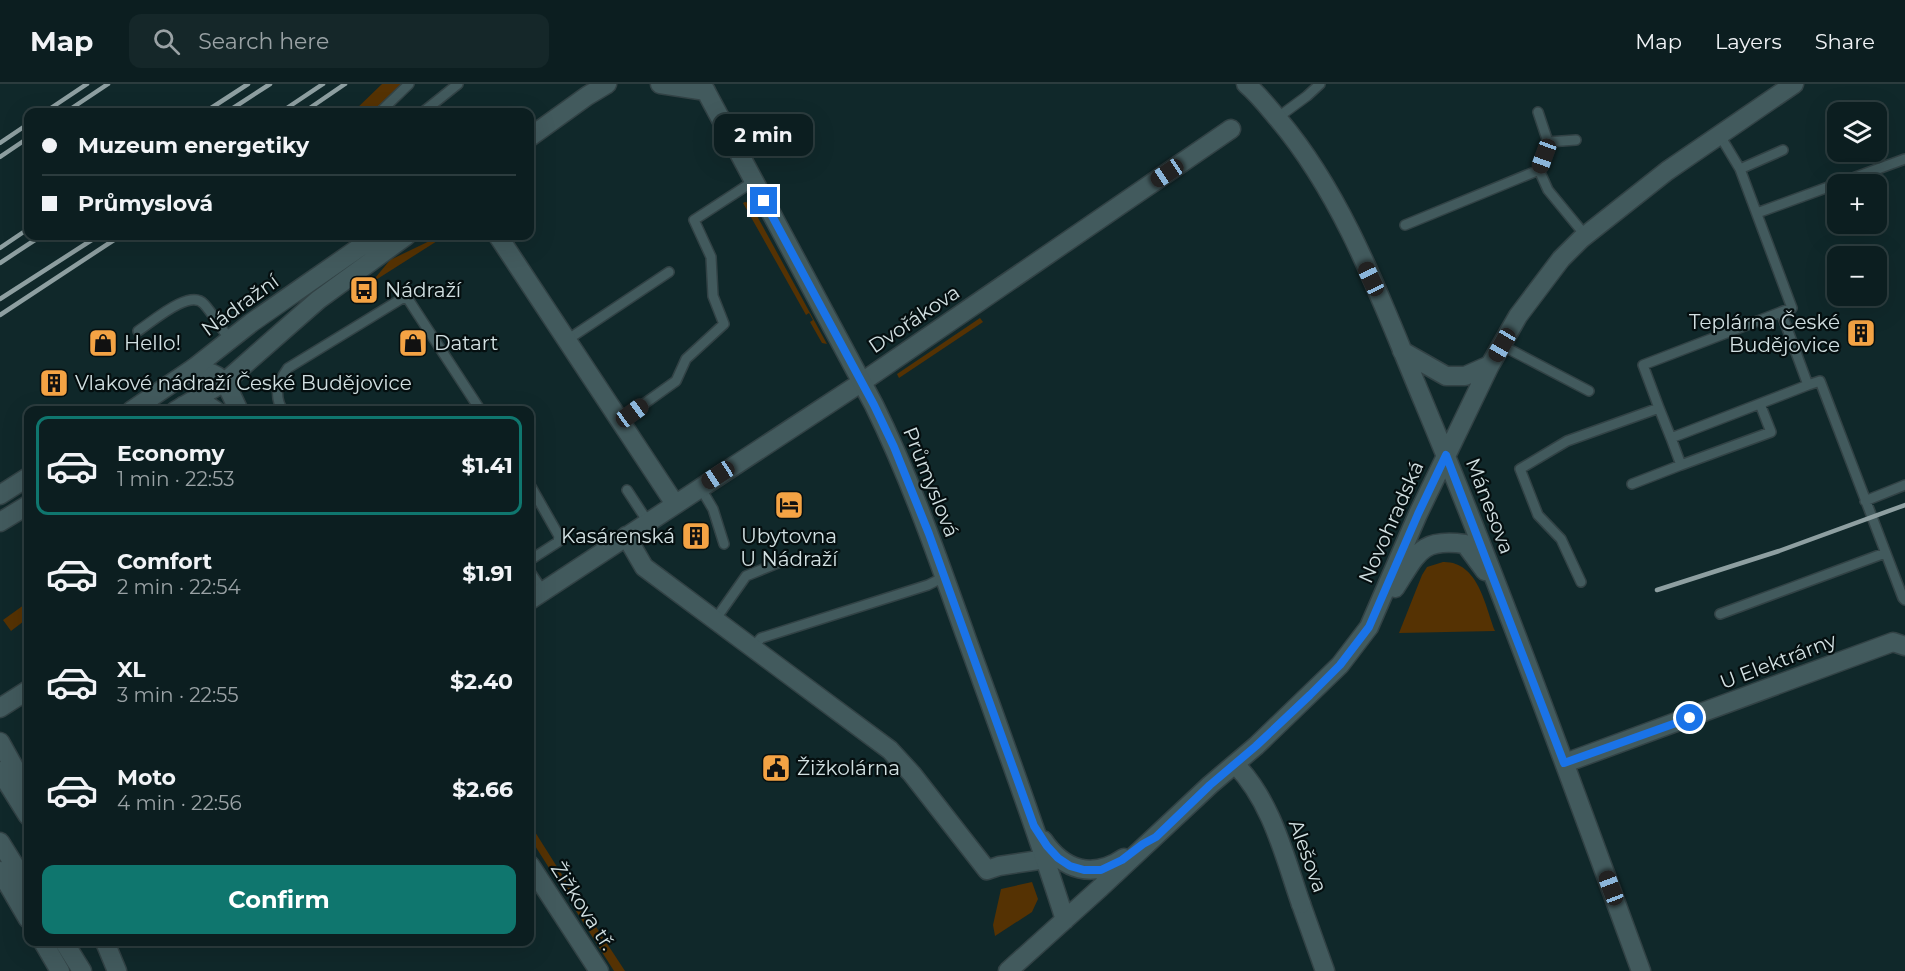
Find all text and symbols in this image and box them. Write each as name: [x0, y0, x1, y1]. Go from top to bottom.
search box: [129, 14, 549, 68]
text: Map: [30, 24, 93, 58]
icon: search: [150, 25, 183, 58]
text: Search here: [198, 28, 329, 55]
text: Map: [1635, 29, 1682, 54]
text: Layers: [1715, 29, 1782, 54]
text: Share: [1815, 29, 1875, 54]
map controls: [1827, 102, 1887, 306]
button: layers: [1827, 102, 1887, 162]
callout: 2 min: [714, 114, 813, 156]
text: 2 min: [734, 123, 793, 147]
text: Muzeum energetiky: [78, 132, 309, 159]
car: [1529, 136, 1559, 176]
car: [1147, 155, 1187, 191]
button: +: [1827, 174, 1887, 234]
route end: [750, 187, 777, 214]
text: Průmyslová: [78, 190, 213, 217]
button: −: [1827, 246, 1887, 306]
car: [1355, 259, 1387, 299]
street label: Nádražní: [197, 268, 285, 341]
bus stop icon: Nádraží: [348, 274, 380, 306]
place label: Nádraží: [385, 278, 463, 302]
street label: Dvořákova: [864, 280, 964, 358]
place label: Teplárna České Budějovice: [1689, 310, 1840, 357]
building icon: Teplárna České Budějovice: [1845, 317, 1877, 349]
car: [1485, 325, 1519, 365]
shop icon: Hello!: [87, 327, 119, 359]
shop icon: Datart: [397, 327, 429, 359]
place label: Hello!: [124, 331, 181, 355]
place label: Datart: [434, 331, 498, 355]
building icon: Vlakové nádraží České Budějovice: [38, 367, 70, 399]
place label: Vlakové nádraží České Budějovice: [75, 371, 412, 395]
car: [612, 395, 652, 431]
street label: Průmyslová: [898, 423, 964, 541]
icon: car: [45, 439, 99, 493]
text: Economy: [117, 440, 225, 467]
text: $1.41: [462, 452, 513, 479]
street label: Mánesova: [1461, 455, 1519, 557]
street label: Novohradská: [1353, 457, 1429, 587]
car: [698, 458, 738, 492]
text: 1 min · 22:53: [117, 467, 235, 491]
hotel icon: Ubytovna U Nádraží: [773, 489, 805, 521]
building icon: Kasárenská: [680, 520, 712, 552]
place label: Kasárenská: [561, 524, 675, 548]
place label: Ubytovna U Nádraží: [740, 524, 839, 571]
icon: car: [45, 547, 99, 601]
text: Comfort: [117, 548, 212, 575]
text: $1.91: [462, 560, 513, 587]
text: 2 min · 22:54: [117, 575, 241, 599]
street label: U Elektrárny: [1716, 628, 1840, 694]
icon: car: [45, 655, 99, 709]
text: XL: [117, 656, 146, 683]
text: $2.40: [450, 668, 513, 695]
text: 3 min · 22:55: [117, 683, 239, 707]
route start: [1676, 704, 1703, 731]
public building icon: Žižkolárna: [760, 752, 792, 784]
place label: Žižkolárna: [797, 756, 900, 780]
icon: car: [45, 763, 99, 817]
text: Moto: [117, 764, 176, 791]
text: $2.66: [452, 776, 513, 803]
text: 4 min · 22:56: [117, 791, 242, 815]
street label: Alešova: [1284, 816, 1332, 896]
street label: Žižkova tř.: [546, 857, 620, 955]
button: Confirm: [42, 865, 516, 934]
car: [1596, 868, 1626, 908]

